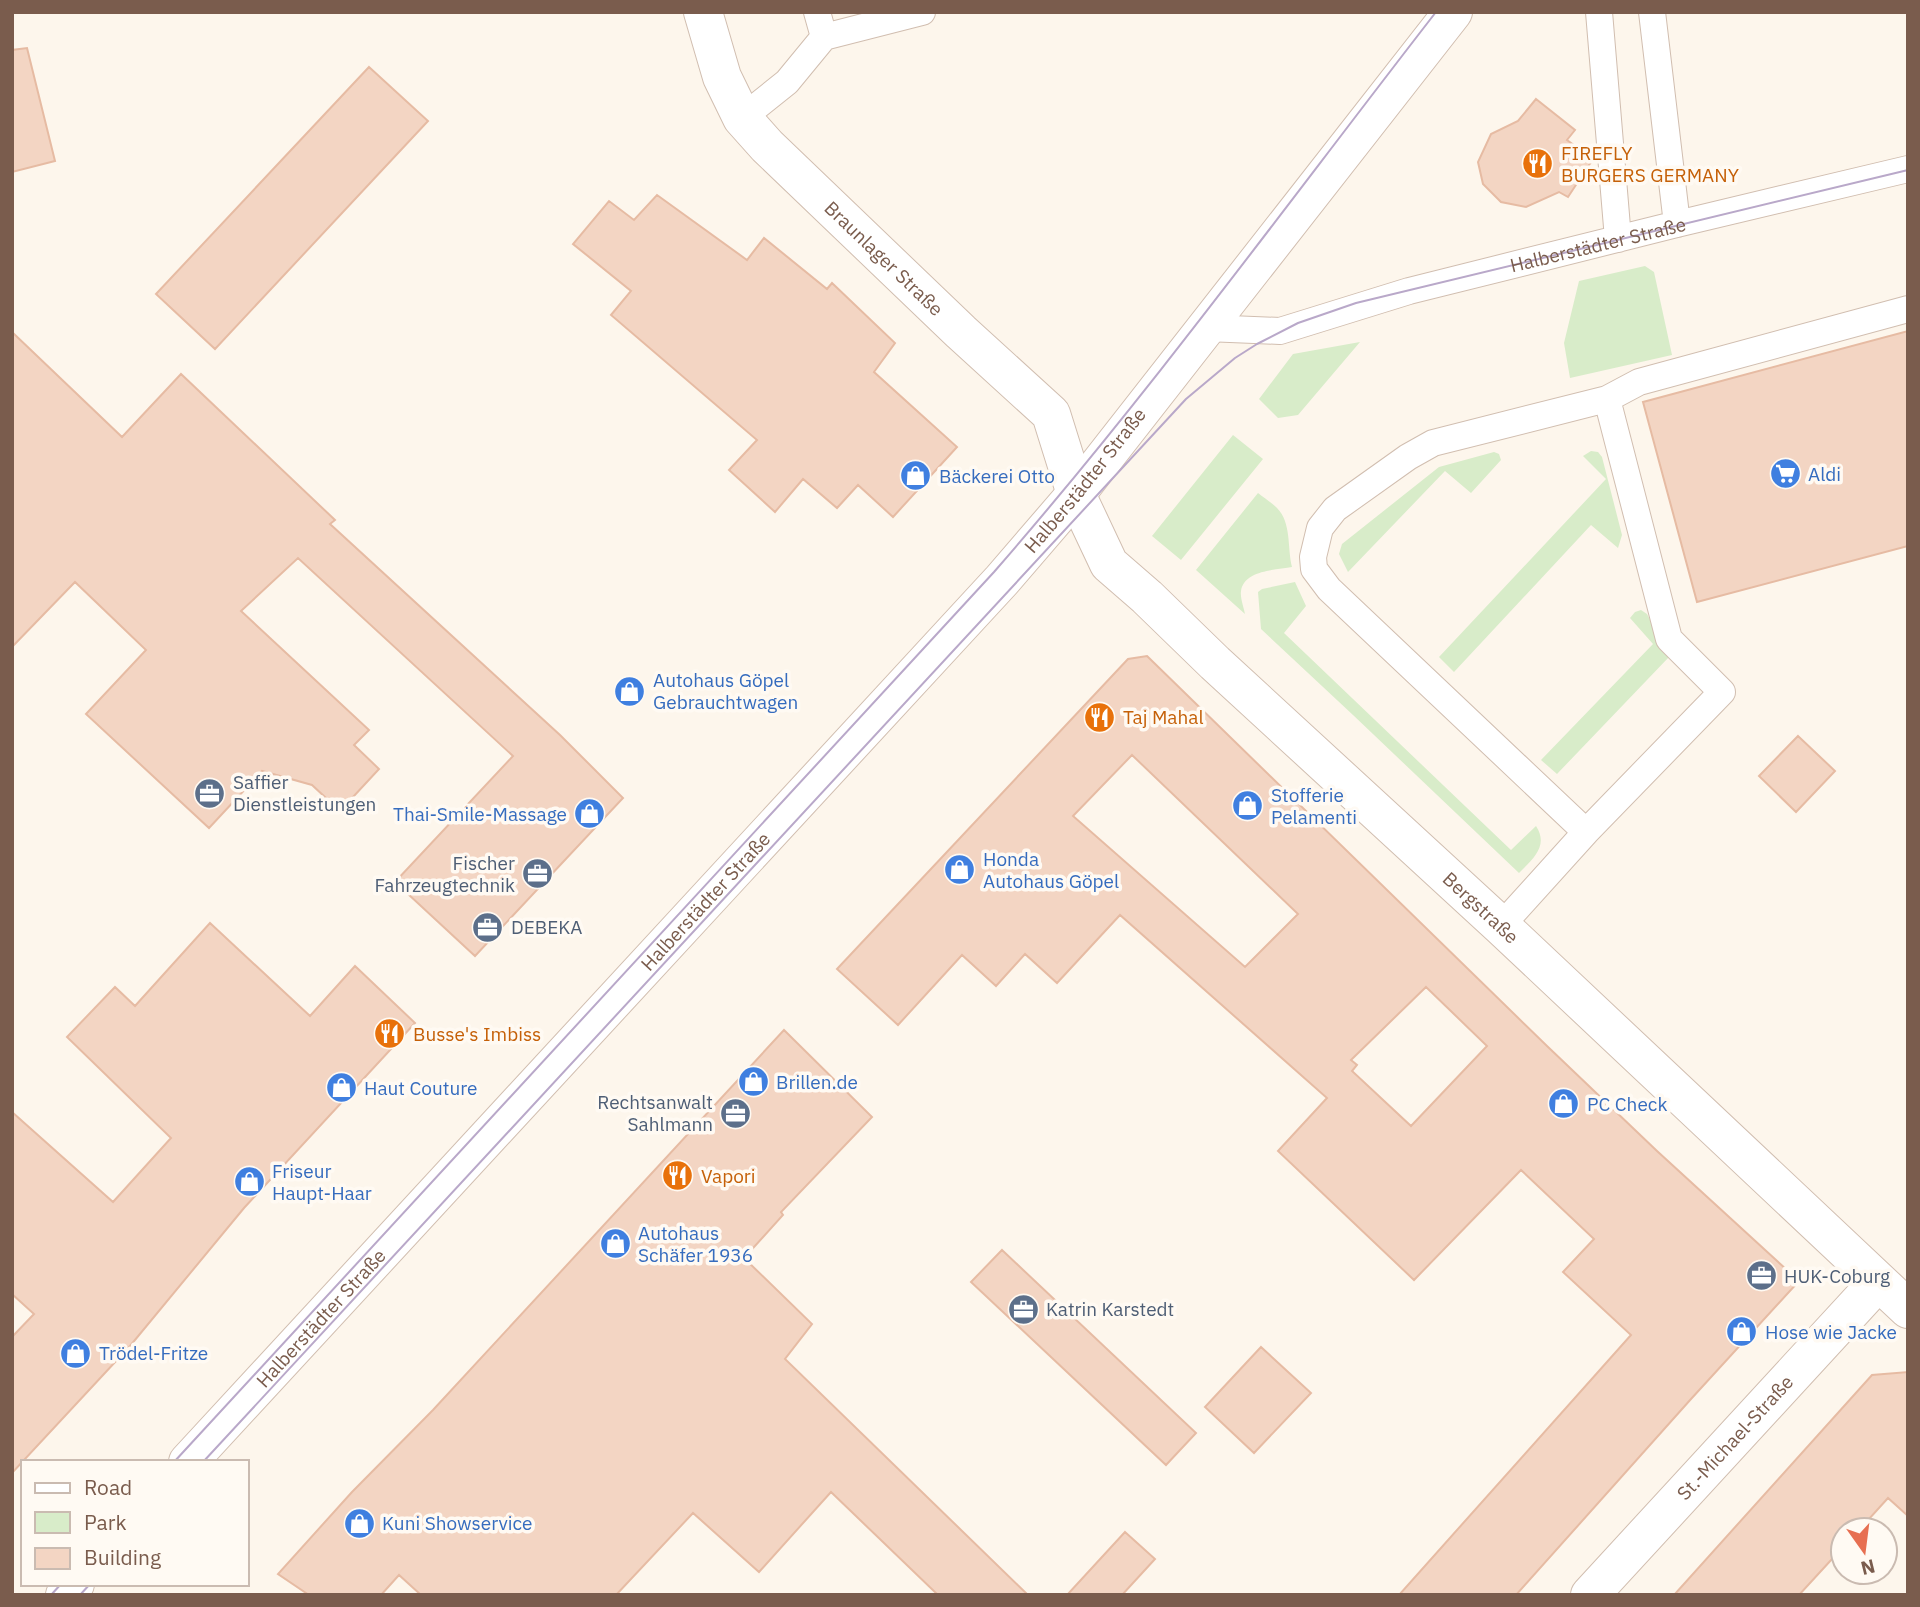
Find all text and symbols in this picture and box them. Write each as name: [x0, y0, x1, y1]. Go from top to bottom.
place label: FIREFLY BURGERS GERMANY: [1561, 141, 1740, 187]
restaurant icon: FIREFLY BURGERS GERMANY: [1521, 147, 1555, 181]
street label: Braunlager Straße: [820, 196, 949, 321]
street label: Halberstädter Straße: [1507, 212, 1688, 277]
street label: Halberstädter Straße: [1019, 403, 1151, 558]
supermarket icon: Aldi: [1768, 457, 1802, 491]
shop icon: Bäckerei Otto: [899, 459, 933, 493]
place label: Aldi: [1808, 462, 1841, 486]
place label: Bäckerei Otto: [939, 464, 1055, 488]
place label: Autohaus Göpel Gebrauchtwagen: [653, 668, 798, 714]
shop icon: Autohaus Göpel Gebrauchtwagen: [613, 674, 647, 708]
restaurant icon: Taj Mahal: [1083, 700, 1117, 734]
place label: Taj Mahal: [1123, 705, 1204, 729]
place label: Saffier Dienstleistungen: [233, 770, 376, 816]
office icon: Saffier Dienstleistungen: [193, 776, 227, 810]
place label: Stofferie Pelamenti: [1271, 783, 1357, 829]
shop icon: Stofferie Pelamenti: [1231, 789, 1265, 823]
shop icon: Thai-Smile-Massage: [573, 797, 607, 831]
place label: Thai-Smile-Massage: [393, 802, 567, 826]
street label: Halberstädter Straße: [636, 827, 775, 976]
place label: Honda Autohaus Göpel: [983, 847, 1119, 893]
place label: Fischer Fahrzeugtechnik: [374, 851, 515, 897]
shop icon: Honda Autohaus Göpel: [943, 853, 977, 887]
office icon: Fischer Fahrzeugtechnik: [521, 857, 555, 891]
street label: Bergstraße: [1438, 867, 1524, 949]
office icon: DEBEKA: [471, 910, 505, 944]
place label: DEBEKA: [511, 915, 583, 939]
restaurant icon: Busse's Imbiss: [373, 1017, 407, 1051]
place label: Busse's Imbiss: [413, 1022, 541, 1046]
shop icon: Brillen.de: [736, 1065, 770, 1099]
place label: Brillen.de: [776, 1070, 858, 1094]
shop icon: Haut Couture: [324, 1071, 358, 1105]
place label: Haut Couture: [364, 1076, 478, 1100]
shop icon: PC Check: [1547, 1087, 1581, 1121]
place label: Rechtsanwalt Sahlmann: [597, 1090, 713, 1136]
place label: PC Check: [1587, 1092, 1667, 1116]
office icon: Rechtsanwalt Sahlmann: [719, 1096, 753, 1130]
place label: Friseur Haupt-Haar: [272, 1159, 372, 1205]
restaurant icon: Vapori: [661, 1159, 695, 1193]
place label: Vapori: [701, 1164, 756, 1188]
shop icon: Friseur Haupt-Haar: [232, 1165, 266, 1199]
place label: Autohaus Schäfer 1936: [638, 1221, 753, 1267]
shop icon: Autohaus Schäfer 1936: [598, 1227, 632, 1261]
street label: Halberstädter Straße: [251, 1244, 391, 1392]
office icon: HUK-Coburg: [1744, 1259, 1778, 1293]
place label: HUK-Coburg: [1784, 1264, 1890, 1288]
office icon: Katrin Karstedt: [1006, 1292, 1040, 1326]
place label: Katrin Karstedt: [1046, 1297, 1174, 1321]
shop icon: Hose wie Jacke: [1725, 1315, 1759, 1349]
place label: Hose wie Jacke: [1765, 1320, 1897, 1344]
shop icon: Trödel-Fritze: [59, 1336, 93, 1370]
place label: Trödel-Fritze: [99, 1341, 208, 1365]
street label: St.-Michael-Straße: [1671, 1370, 1798, 1505]
legend: [21, 1460, 248, 1586]
text: Road: [84, 1473, 132, 1501]
shop icon: Kuni Showservice: [342, 1506, 376, 1540]
text: Park: [84, 1508, 127, 1536]
place label: Kuni Showservice: [382, 1511, 532, 1535]
north arrow: [1829, 1516, 1899, 1586]
text: Building: [84, 1543, 161, 1571]
text: N: [1859, 1554, 1878, 1581]

